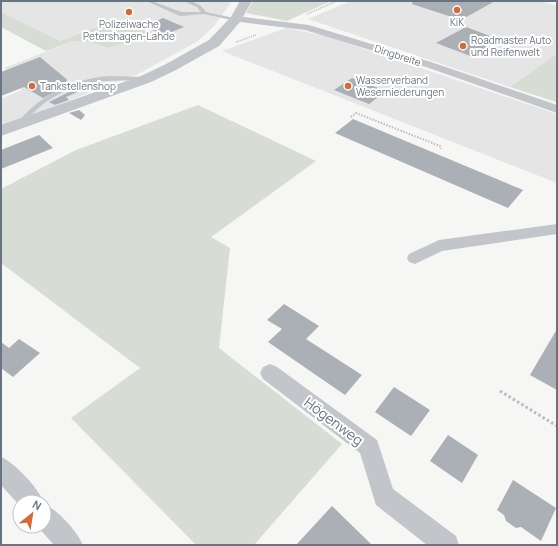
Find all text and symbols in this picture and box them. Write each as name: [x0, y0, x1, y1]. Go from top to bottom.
marker: KiK: [452, 5, 462, 15]
marker: Polizeiwache Petershagen-Lahde: [124, 7, 134, 17]
place label: KiK: [450, 15, 464, 29]
place label: Polizeiwache Petershagen-Lahde: [83, 17, 175, 43]
place label: Roadmaster Auto und Reifenwelt: [471, 33, 551, 59]
street label: Dingbreite: [373, 41, 423, 69]
marker: Roadmaster Auto und Reifenwelt: [458, 41, 468, 51]
place label: Wasserverband Weserniederungen: [356, 73, 444, 99]
place label: Tankstellenshop: [40, 79, 116, 93]
marker: Tankstellenshop: [27, 81, 37, 91]
marker: Wasserverband Weserniederungen: [343, 81, 353, 91]
street label: Högenweg: [301, 393, 367, 449]
north arrow: [12, 494, 52, 534]
text: N: [30, 496, 45, 513]

